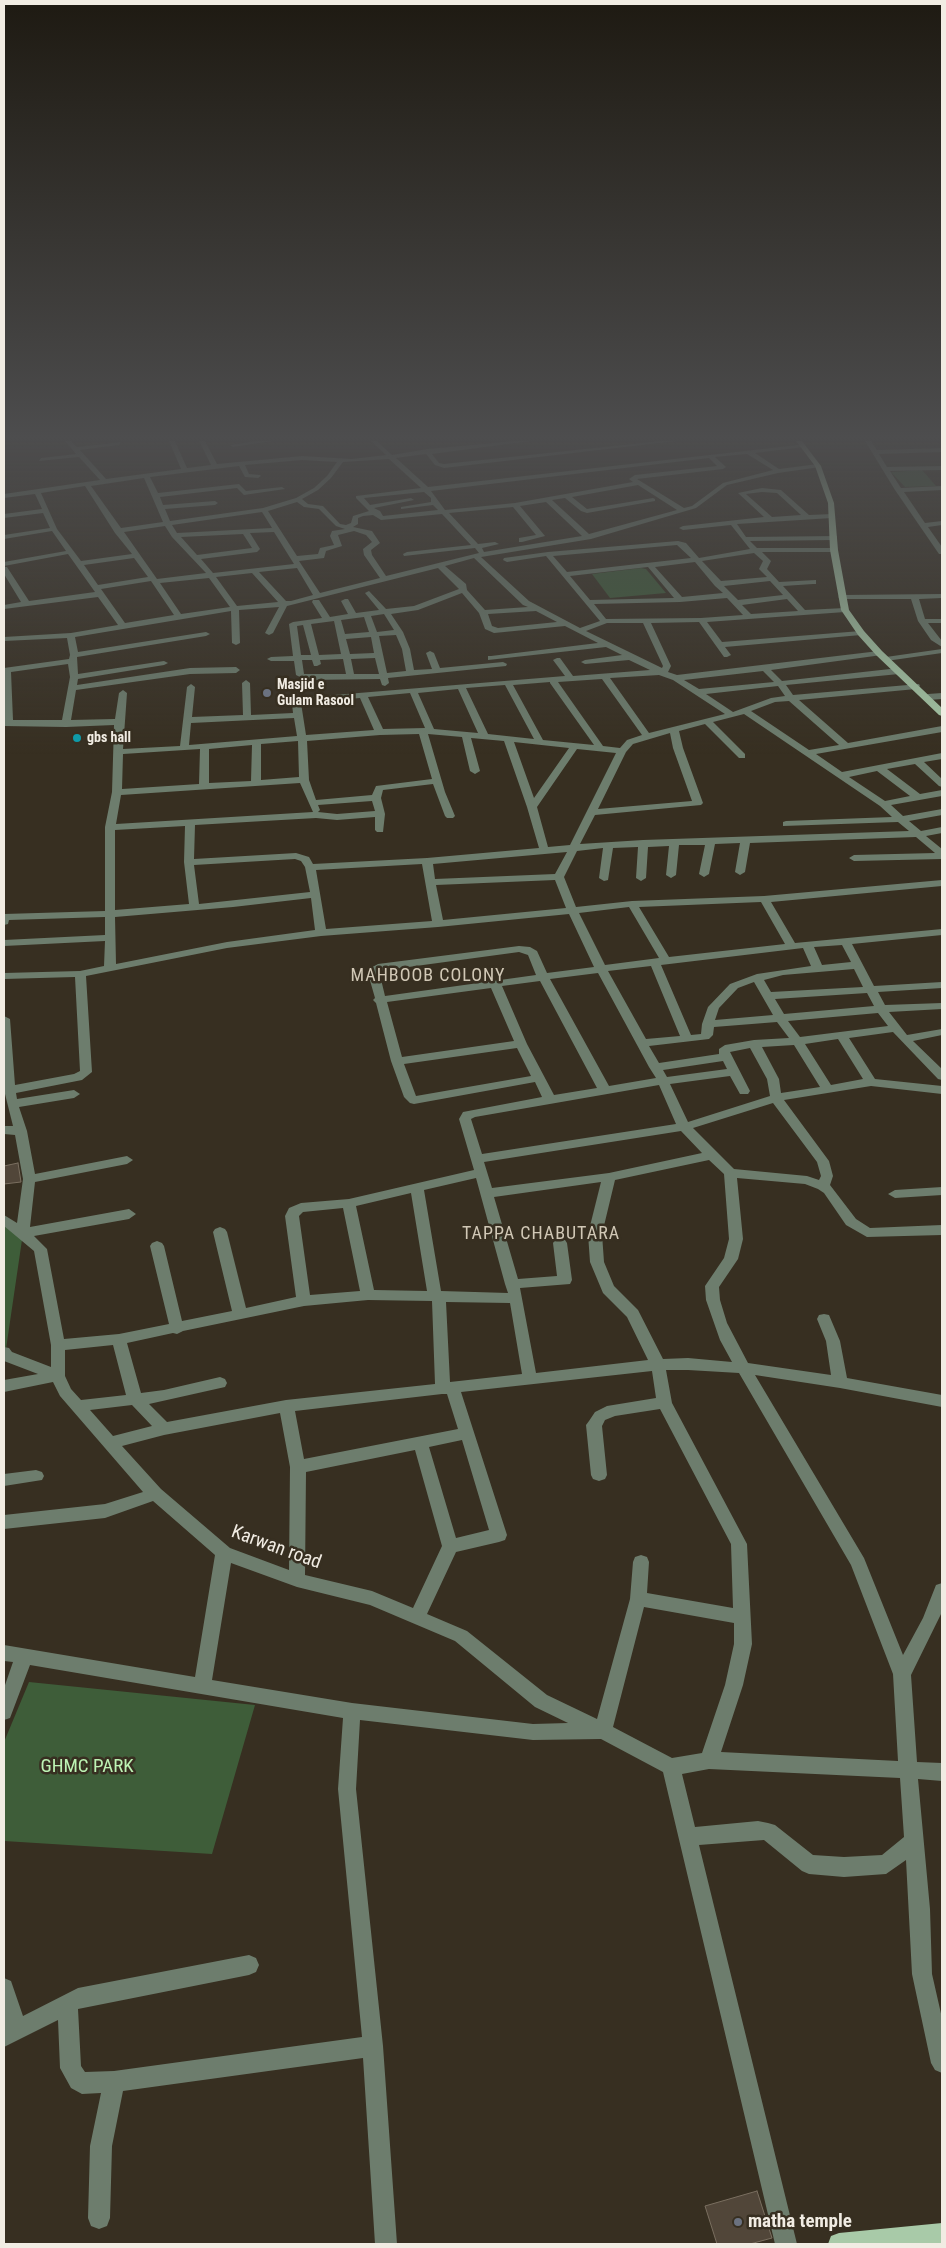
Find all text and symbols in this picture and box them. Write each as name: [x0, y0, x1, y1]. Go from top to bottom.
place label: Masjid e Gulam Rasool: [277, 677, 354, 710]
marker: Masjid e Gulam Rasool: [261, 687, 273, 699]
place label: gbs hall: [87, 730, 131, 746]
marker: gbs hall: [71, 732, 83, 744]
district label: MAHBOOB COLONY: [349, 965, 507, 987]
district label: TAPPA CHABUTARA: [460, 1223, 622, 1245]
street label: Karwan road: [228, 1521, 324, 1575]
park label: GHMC PARK: [40, 1756, 134, 1778]
place label: matha temple: [748, 2211, 852, 2233]
marker: matha temple: [732, 2216, 744, 2228]

